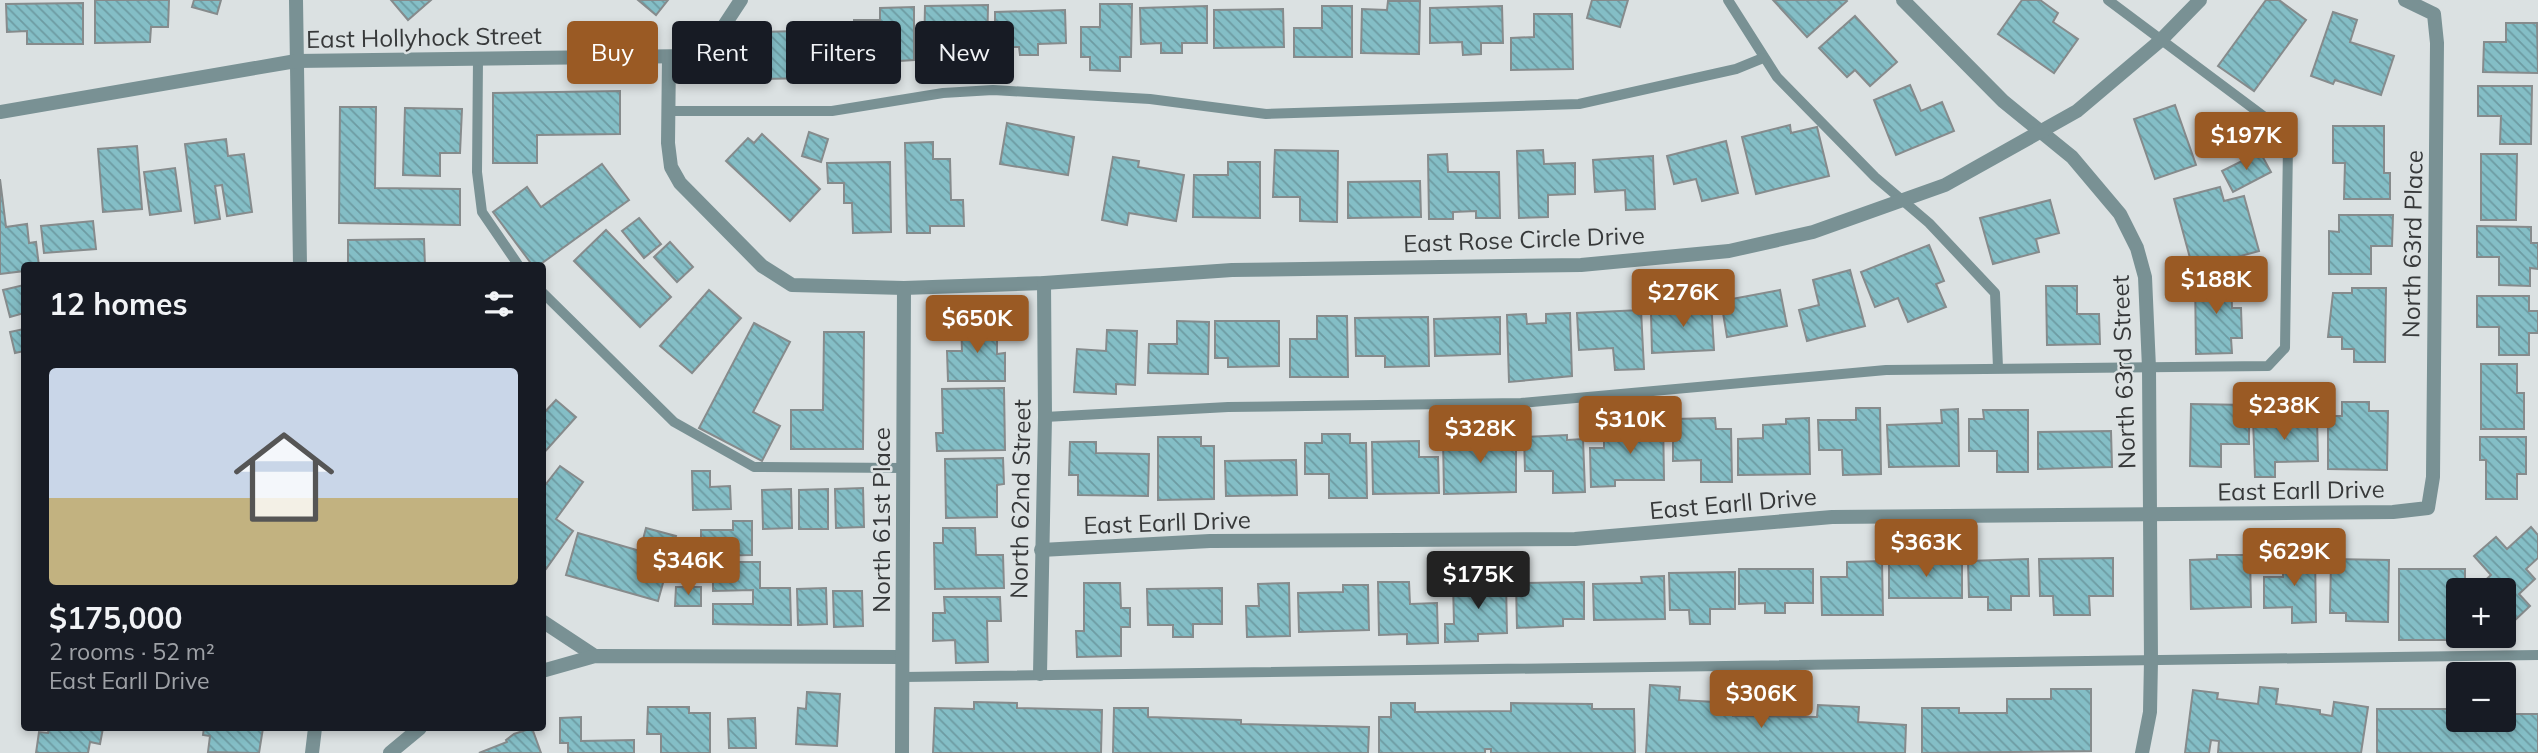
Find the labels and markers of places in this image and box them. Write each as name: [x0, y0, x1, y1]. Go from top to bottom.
pin: $197K: [2197, 113, 2295, 172]
pin: $188K: [2167, 256, 2265, 316]
pin: $276K: [1634, 270, 1732, 329]
pin: $650K: [928, 296, 1026, 355]
pin: $238K: [2235, 382, 2333, 442]
pin: $310K: [1581, 396, 1679, 456]
pin: $328K: [1431, 406, 1529, 465]
pin: $363K: [1877, 520, 1975, 579]
pin: $629K: [2245, 528, 2343, 588]
pin: $346K: [639, 538, 737, 597]
pin: $175K: [1429, 552, 1527, 611]
pin: $306K: [1712, 670, 1810, 730]

